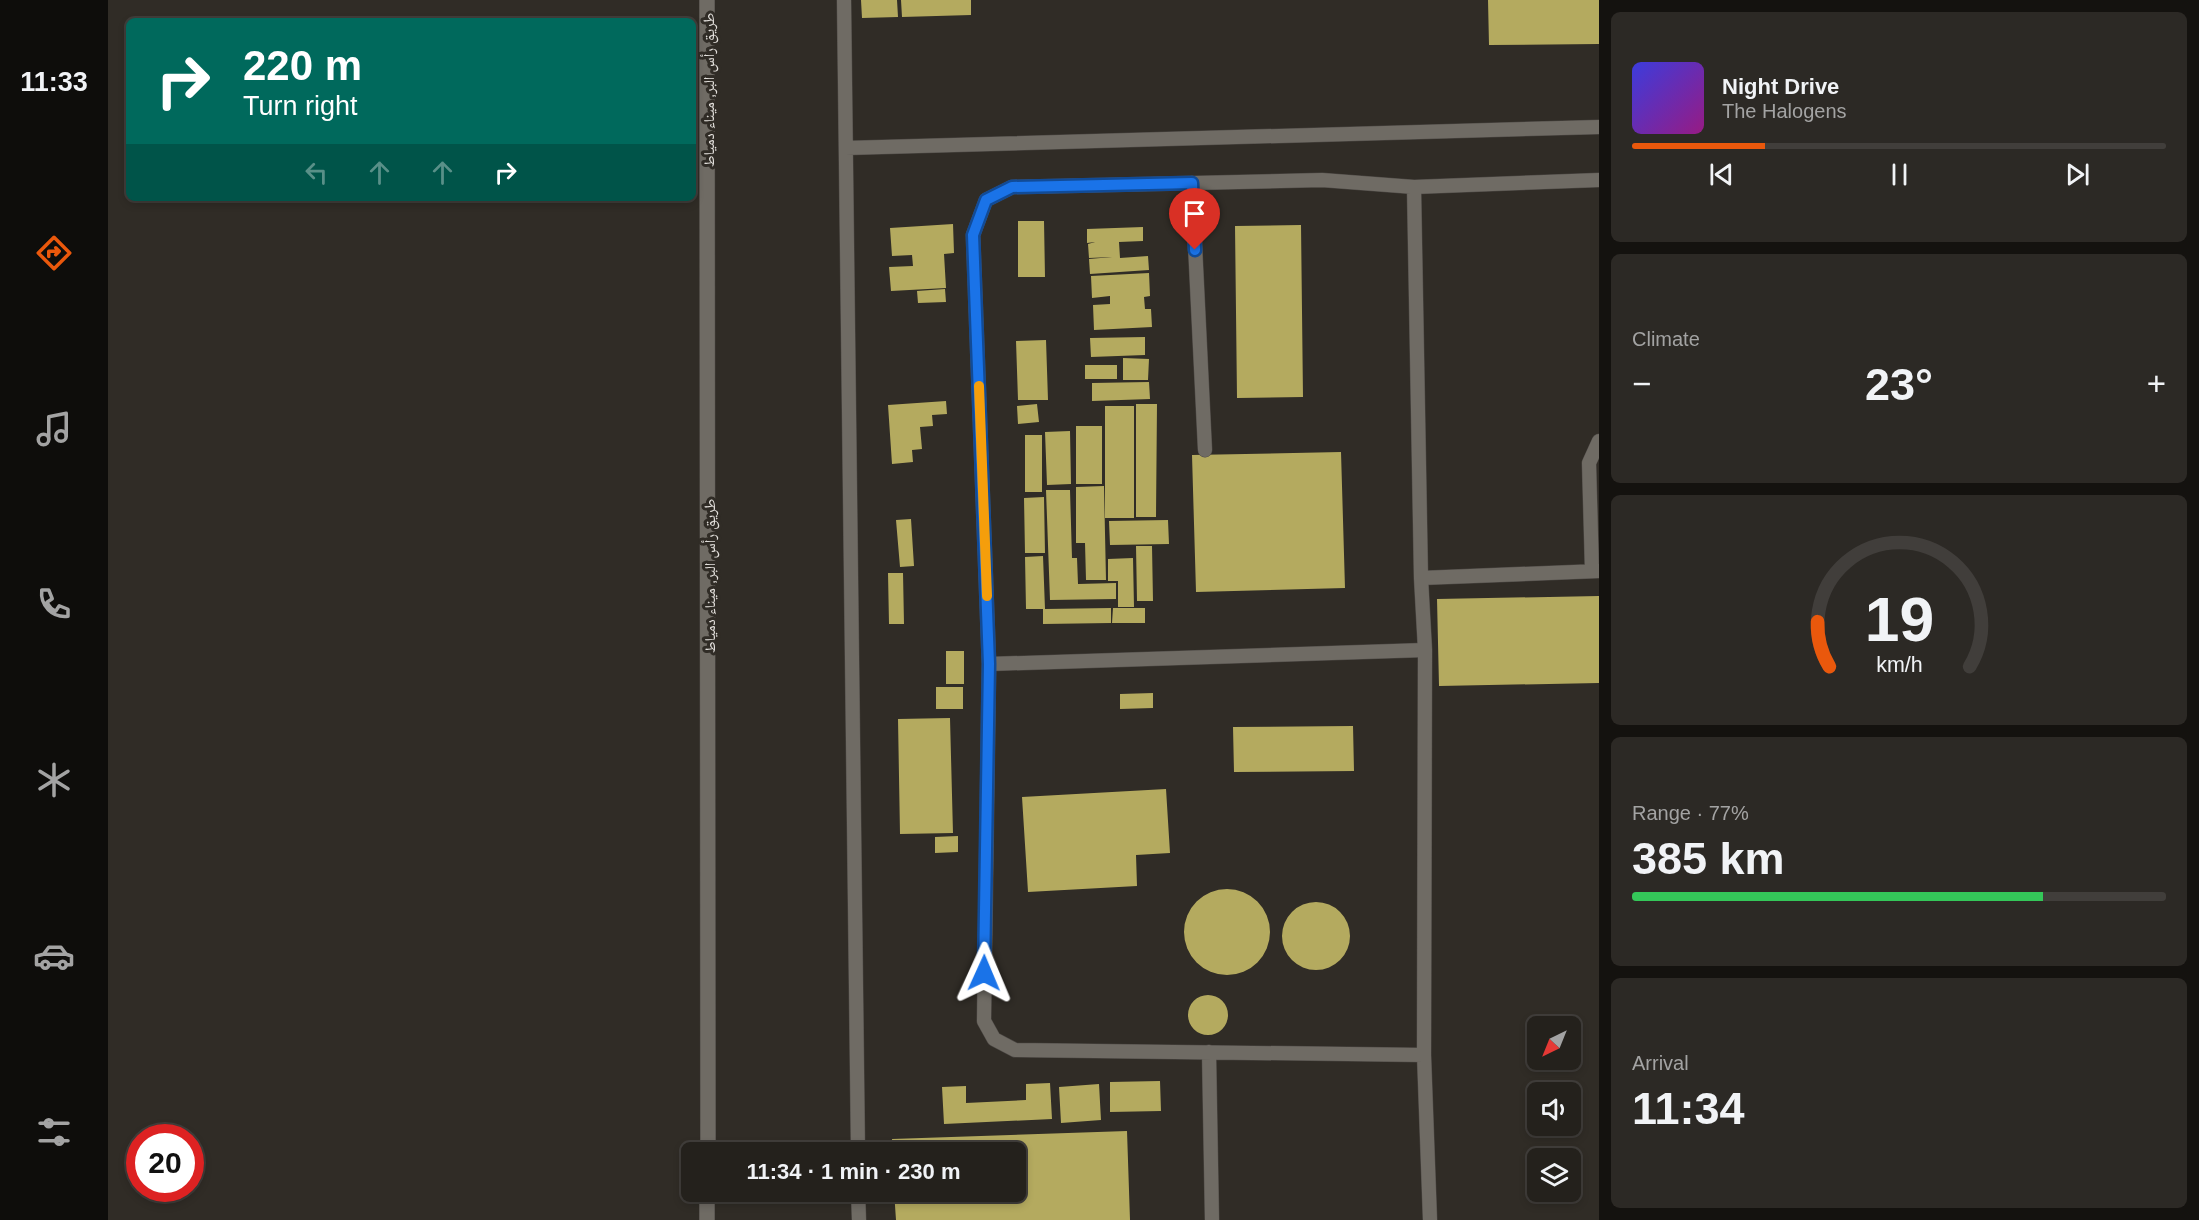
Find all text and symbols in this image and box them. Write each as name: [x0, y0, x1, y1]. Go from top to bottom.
street label: طريق رأس البر, ميناء دمياط: [700, 13, 719, 167]
icon: right: [144, 42, 222, 120]
text: 220 m: [243, 42, 362, 89]
text: 11:33: [20, 67, 88, 97]
text: Night Drive: [1722, 74, 1839, 99]
text: Turn right: [243, 91, 358, 121]
text: The Halogens: [1722, 100, 1847, 122]
icon: left: [300, 156, 333, 189]
icon: ahead: [363, 156, 396, 189]
icon: ahead: [426, 156, 459, 189]
icon: right: [489, 156, 522, 189]
icon: previous: [1705, 158, 1738, 191]
icon: pause: [1883, 158, 1916, 191]
icon: next: [2061, 158, 2094, 191]
pin: [1169, 188, 1220, 250]
icon: arrive: [1178, 197, 1211, 230]
icon: directions: [33, 232, 75, 274]
text: Climate: [1632, 328, 1700, 350]
text: 23°: [1865, 359, 1933, 410]
text: −: [1632, 365, 1651, 402]
text: +: [2147, 365, 2166, 402]
icon: music: [33, 408, 75, 450]
street label: طريق رأس البر, ميناء دمياط: [701, 499, 720, 653]
icon: phone: [33, 583, 75, 625]
text: 19: [1864, 585, 1934, 654]
text: km/h: [1876, 653, 1922, 677]
icon: climate: [33, 759, 75, 801]
text: Range · 77%: [1632, 802, 1749, 824]
text: 385 km: [1632, 833, 1785, 884]
icon: car: [33, 935, 75, 977]
position arrow: [952, 941, 1016, 1005]
north arrow: [1527, 1016, 1581, 1070]
map controls: [1527, 1016, 1581, 1202]
text: Arrival: [1632, 1052, 1689, 1074]
button: sound: [1527, 1082, 1581, 1136]
text: 11:34: [1632, 1083, 1745, 1134]
icon: filters: [33, 1111, 75, 1153]
speed limit sign: 20: [126, 1124, 204, 1202]
button: layers: [1527, 1148, 1581, 1202]
text: 11:34 · 1 min · 230 m: [747, 1159, 961, 1184]

